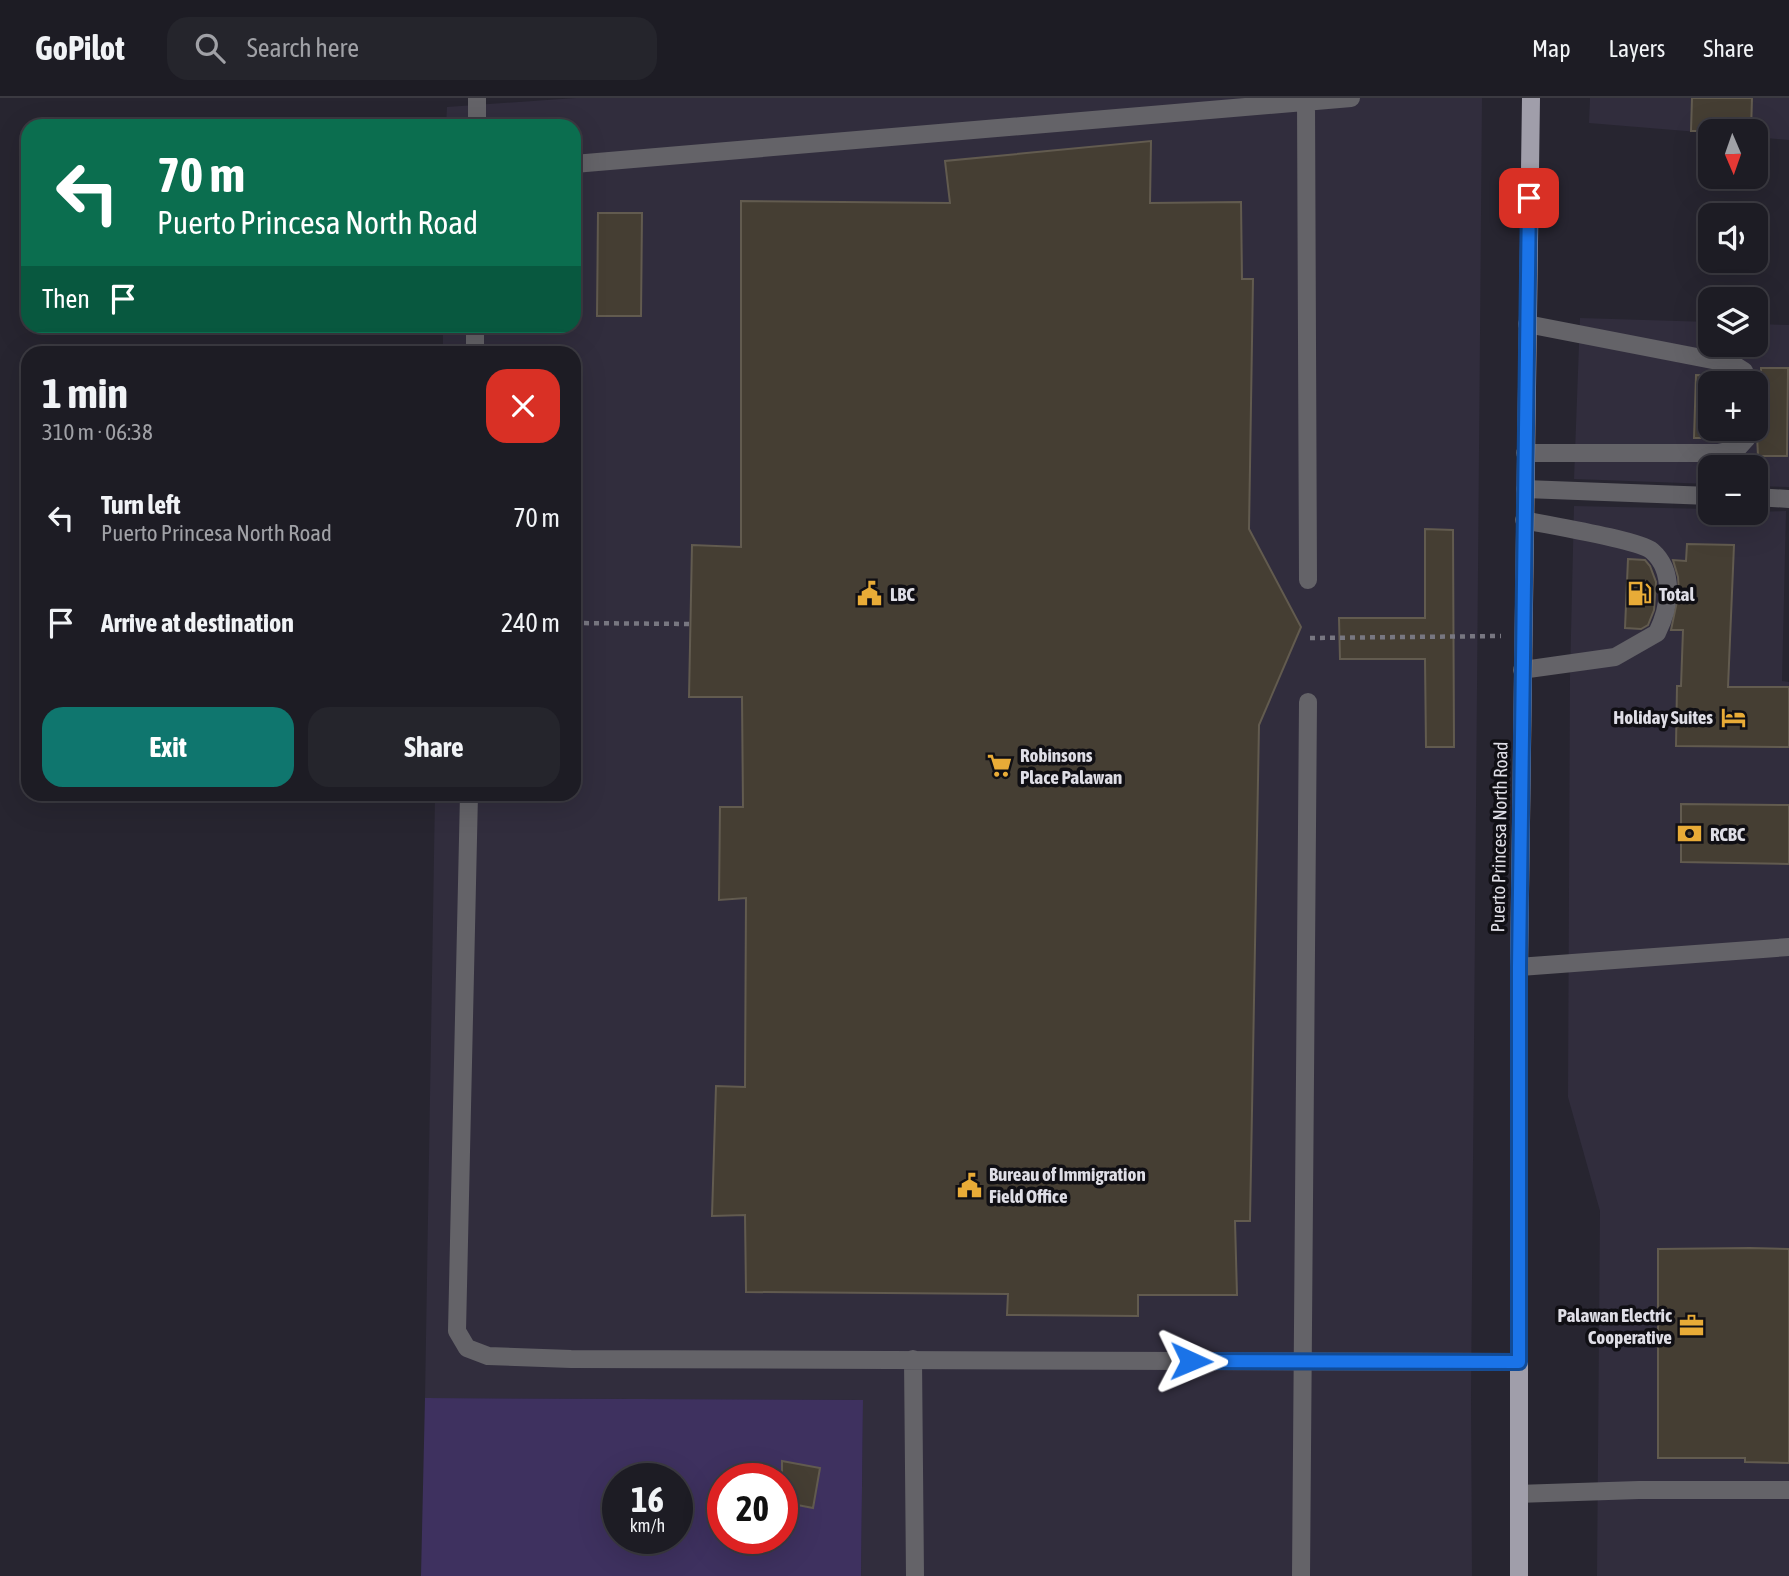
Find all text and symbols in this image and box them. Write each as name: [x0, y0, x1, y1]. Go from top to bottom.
search box: [167, 17, 657, 80]
text: GoPilot: [35, 29, 125, 67]
icon: search: [191, 29, 229, 67]
text: Search here: [247, 33, 359, 63]
text: Map: [1532, 35, 1571, 62]
text: Layers: [1609, 35, 1665, 62]
text: Share: [1703, 35, 1754, 62]
north arrow: [1698, 119, 1768, 189]
map controls: [1698, 119, 1768, 525]
text: 70 m: [157, 146, 245, 202]
icon: left: [42, 147, 133, 238]
pin: [1499, 168, 1559, 228]
icon: arrive: [1510, 179, 1548, 217]
button: sound: [1698, 203, 1768, 273]
text: Puerto Princesa North Road: [157, 204, 478, 241]
icon: arrive: [104, 280, 142, 318]
text: Then: [42, 284, 90, 314]
button: layers: [1698, 287, 1768, 357]
text: 1 min: [42, 369, 128, 417]
button: close: [486, 369, 560, 443]
button: +: [1698, 371, 1768, 441]
text: 310 m · 06:38: [42, 419, 153, 445]
button: −: [1698, 455, 1768, 525]
text: Turn left: [101, 490, 181, 520]
icon: left: [42, 499, 80, 537]
text: 70 m: [513, 503, 560, 533]
text: Puerto Princesa North Road: [101, 520, 332, 546]
public building icon: LBC: [856, 580, 884, 608]
fuel station icon: Total: [1625, 580, 1653, 608]
place label: LBC: [890, 583, 915, 605]
place label: Total: [1659, 583, 1695, 605]
icon: arrive: [42, 604, 80, 642]
text: Arrive at destination: [101, 608, 294, 638]
text: 240 m: [501, 608, 560, 638]
hotel icon: Holiday Suites: [1719, 703, 1747, 731]
place label: Holiday Suites: [1613, 706, 1713, 728]
button: Exit: [42, 707, 294, 787]
button: Share: [308, 707, 560, 787]
street label: Puerto Princesa North Road: [1486, 741, 1512, 933]
place label: Robinsons Place Palawan: [1020, 744, 1122, 788]
supermarket icon: Robinsons Place Palawan: [986, 752, 1014, 780]
bank icon: RCBC: [1676, 820, 1704, 848]
place label: RCBC: [1710, 823, 1746, 845]
place label: Bureau of Immigration Field Office: [989, 1163, 1146, 1207]
public building icon: Bureau of Immigration Field Office: [955, 1171, 983, 1199]
place label: Palawan Electric Cooperative: [1558, 1304, 1672, 1348]
office icon: Palawan Electric Cooperative: [1678, 1312, 1706, 1340]
position arrow: [1154, 1324, 1228, 1398]
speed limit sign: 20: [707, 1463, 798, 1554]
text: 16: [631, 1479, 664, 1519]
text: km/h: [630, 1515, 665, 1536]

